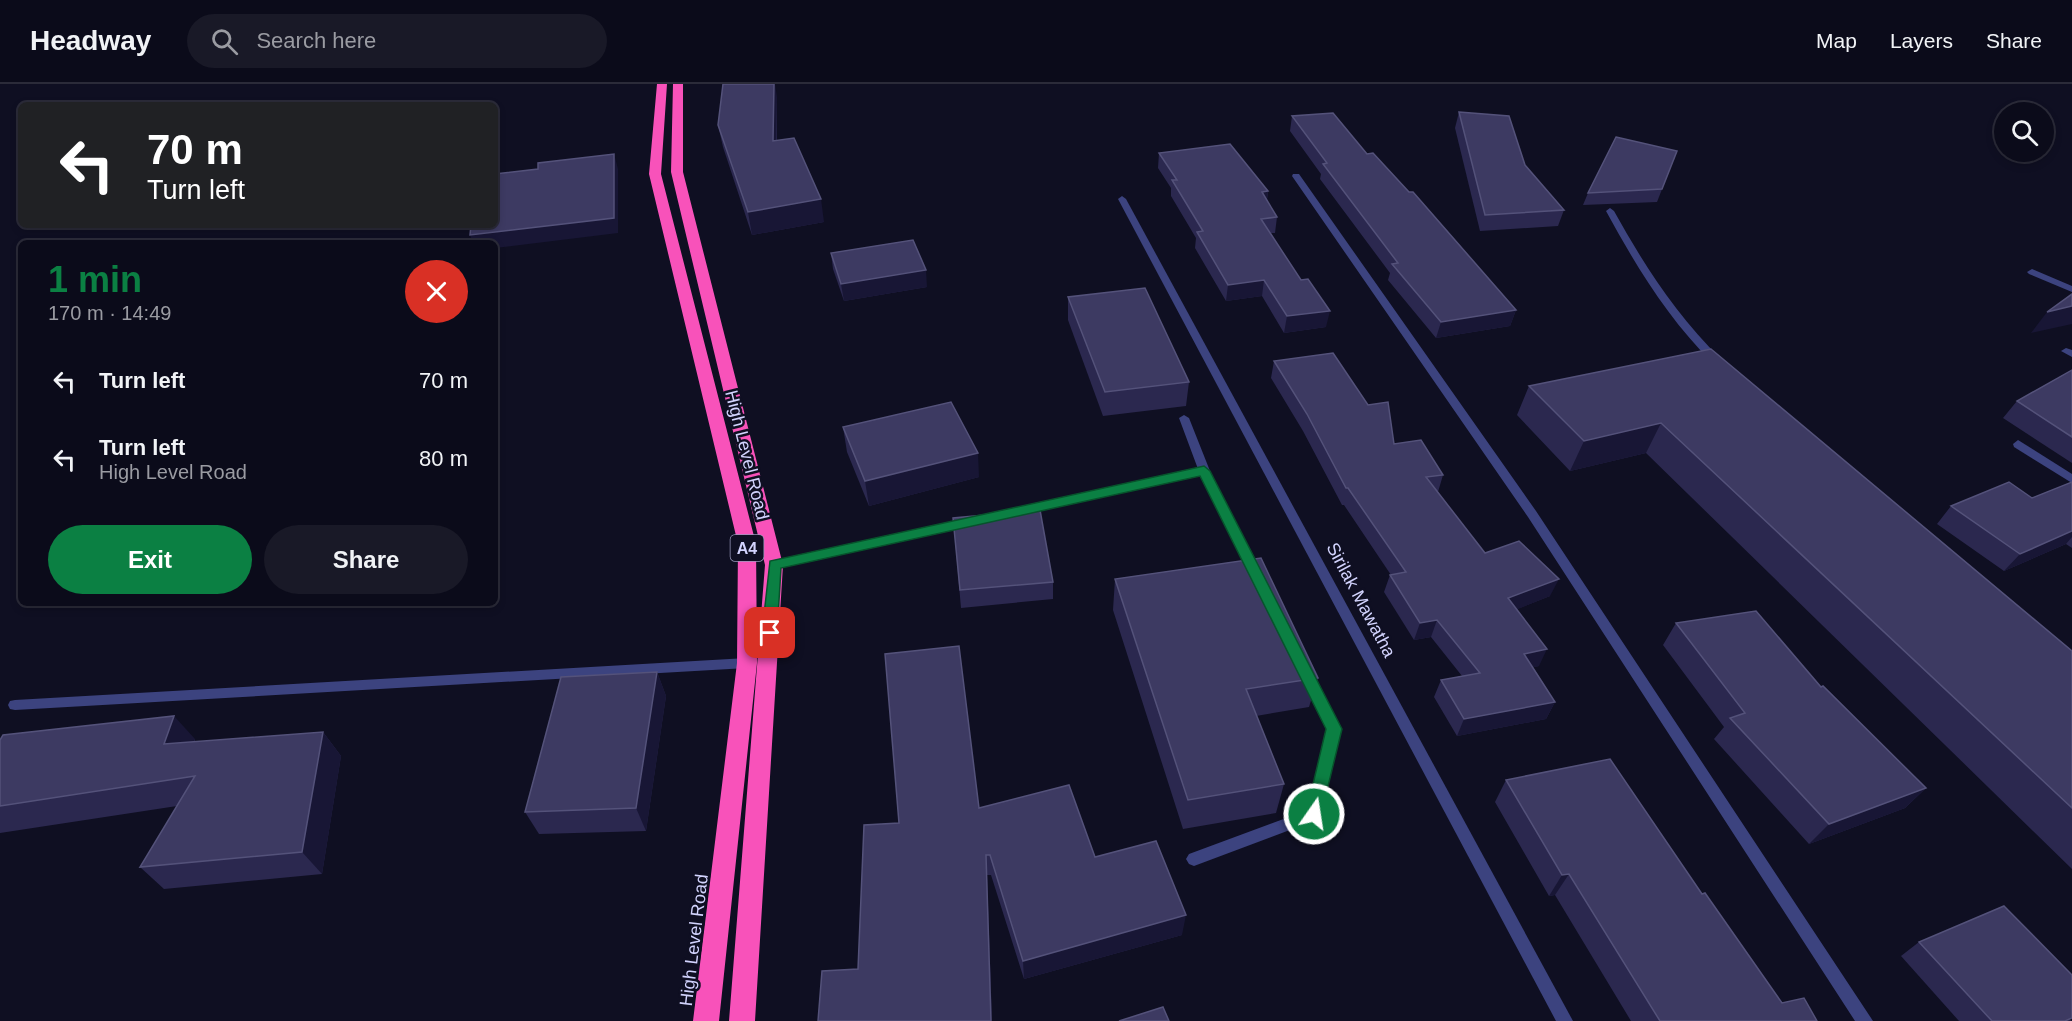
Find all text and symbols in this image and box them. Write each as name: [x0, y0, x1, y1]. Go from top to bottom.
search box: [187, 14, 607, 68]
text: Headway: [30, 25, 151, 56]
icon: search: [208, 25, 241, 58]
text: Search here: [256, 28, 376, 53]
text: Map: [1816, 29, 1857, 52]
text: Layers: [1890, 29, 1953, 52]
text: Share: [1986, 29, 2042, 52]
map controls: [1994, 102, 2054, 162]
button: search: [1994, 102, 2054, 162]
icon: left: [48, 126, 126, 204]
text: 70 m: [147, 126, 243, 173]
text: Turn left: [147, 175, 245, 205]
text: 1 min: [48, 259, 142, 300]
button: close: [405, 260, 468, 323]
text: 170 m · 14:49: [48, 302, 171, 324]
icon: left: [48, 365, 81, 398]
text: Turn left: [99, 368, 185, 393]
text: 70 m: [419, 368, 468, 393]
street label: High Level Road: [721, 388, 773, 522]
text: Turn left: [99, 435, 185, 460]
icon: left: [48, 443, 81, 476]
text: 80 m: [419, 446, 468, 471]
text: High Level Road: [99, 461, 247, 483]
button: Exit: [48, 525, 252, 594]
button: Share: [264, 525, 468, 594]
road number: A4: [730, 535, 764, 561]
street label: Sirilak Mawatha: [1322, 539, 1400, 662]
pin: [744, 607, 795, 658]
icon: arrive: [753, 616, 786, 649]
position arrow: [1282, 782, 1346, 846]
street label: High Level Road: [676, 873, 712, 1007]

